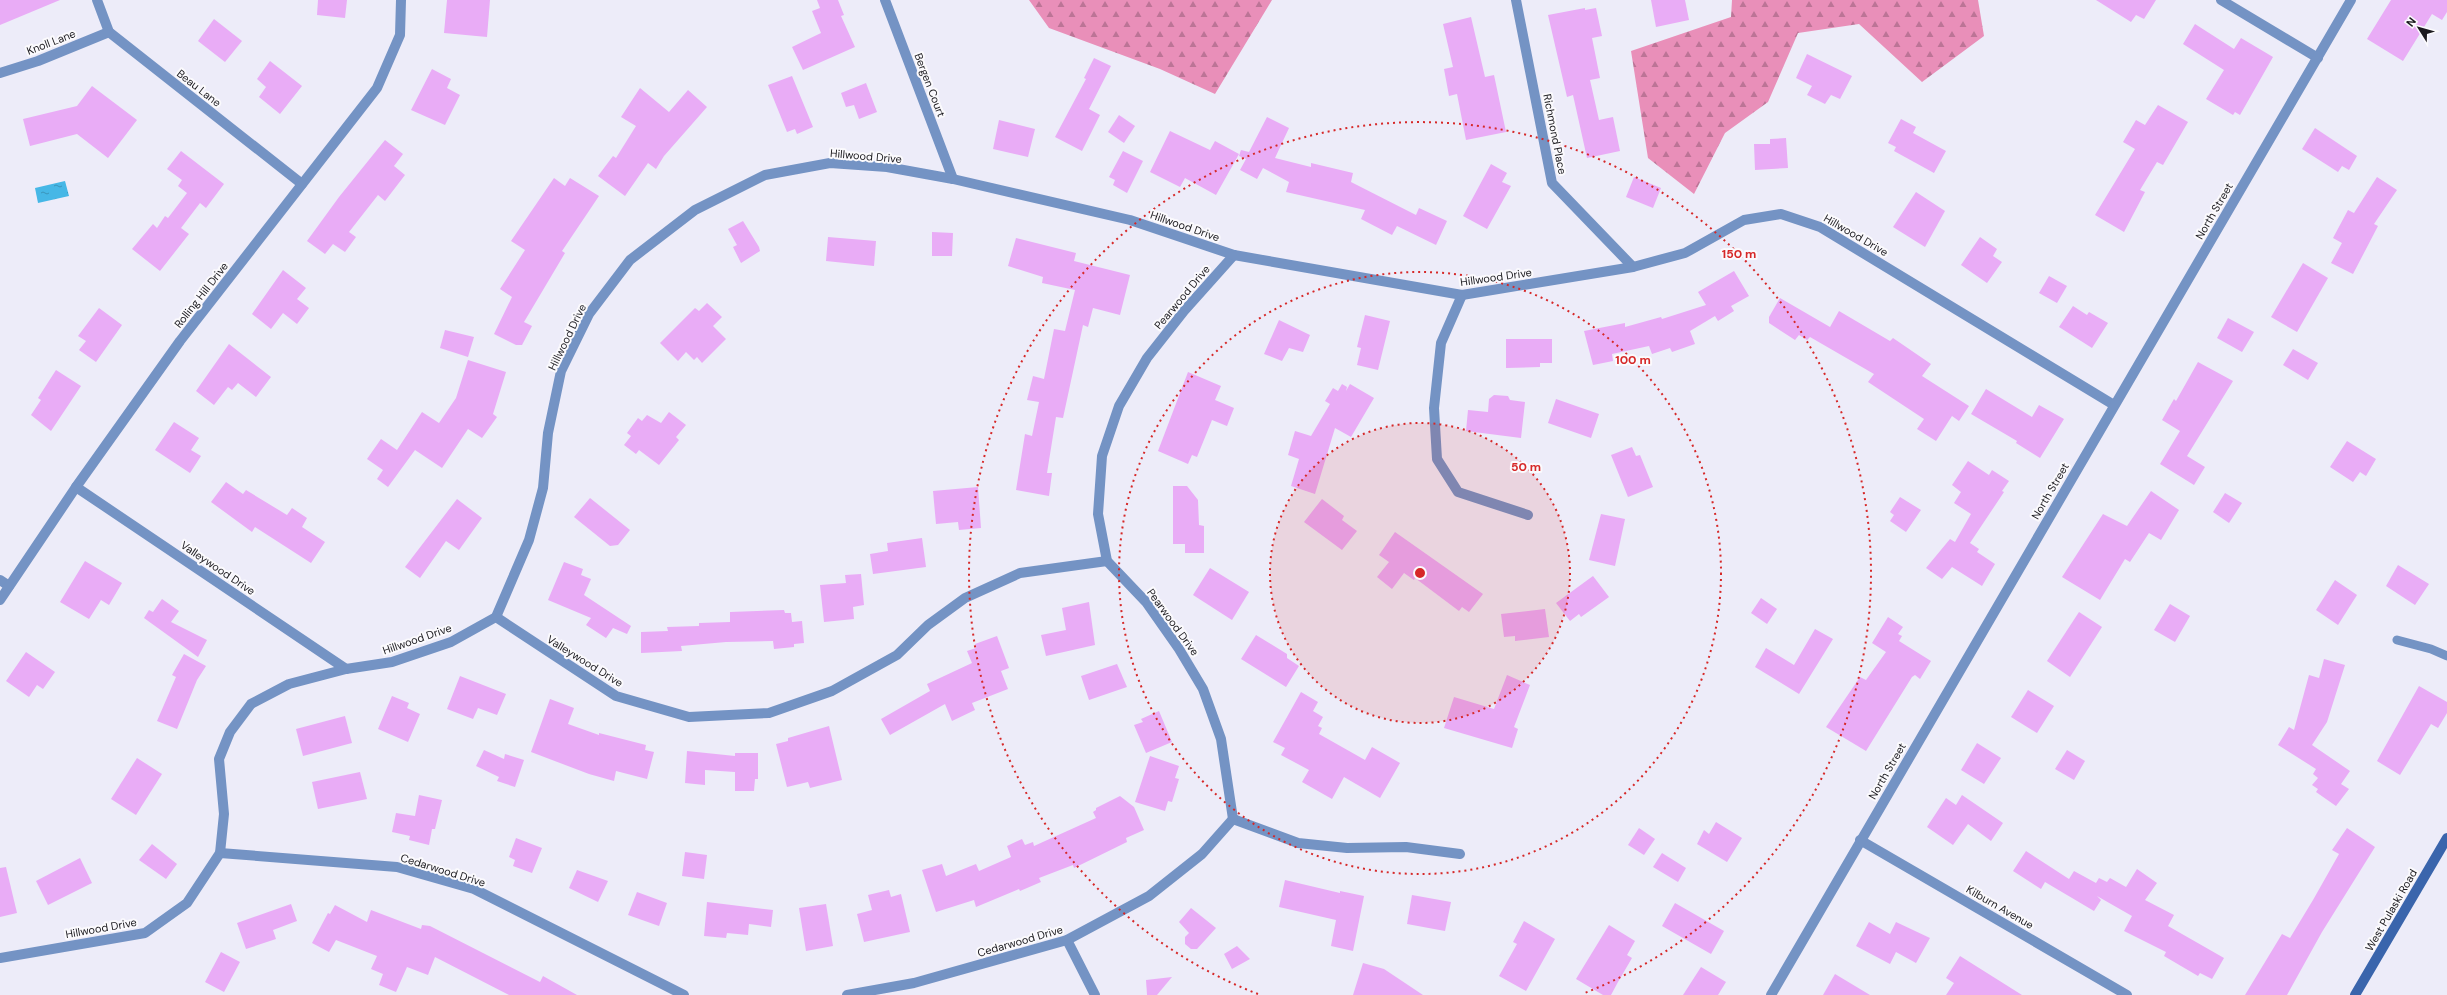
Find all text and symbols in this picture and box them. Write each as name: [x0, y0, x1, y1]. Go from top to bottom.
north arrow: [2399, 8, 2439, 48]
text: N: [2403, 15, 2419, 29]
street label: Knoll Lane: [24, 26, 78, 58]
street label: Bergen Court: [911, 51, 949, 119]
street label: Beau Lane: [174, 66, 224, 110]
street label: Richmond Place: [1540, 93, 1570, 175]
street label: Hillwood Drive: [829, 146, 903, 166]
street label: North Street: [2192, 180, 2236, 242]
street label: Hillwood Drive: [1149, 208, 1221, 244]
street label: Hillwood Drive: [1821, 211, 1891, 259]
text: 150 m: [1722, 246, 1756, 262]
street label: Rolling Hill Drive: [171, 259, 231, 331]
street label: Pearwood Drive: [1151, 262, 1213, 332]
street label: Hillwood Drive: [1459, 265, 1533, 289]
street label: Hillwood Drive: [545, 302, 589, 372]
text: 100 m: [1615, 352, 1651, 368]
text: 50 m: [1511, 459, 1541, 475]
street label: North Street: [2028, 460, 2072, 522]
street label: Valleywood Drive: [178, 538, 258, 598]
centre of rings: [1413, 566, 1427, 580]
street label: Pearwood Drive: [1144, 586, 1202, 658]
street label: Hillwood Drive: [381, 621, 453, 657]
street label: Valleywood Drive: [544, 632, 626, 690]
street label: North Street: [1865, 740, 1909, 802]
street label: Cedarwood Drive: [399, 850, 487, 890]
street label: West Pulaski Road: [2362, 866, 2420, 953]
street label: Kilburn Avenue: [1964, 882, 2036, 932]
street label: Hillwood Drive: [64, 915, 138, 941]
street label: Cedarwood Drive: [976, 922, 1064, 960]

